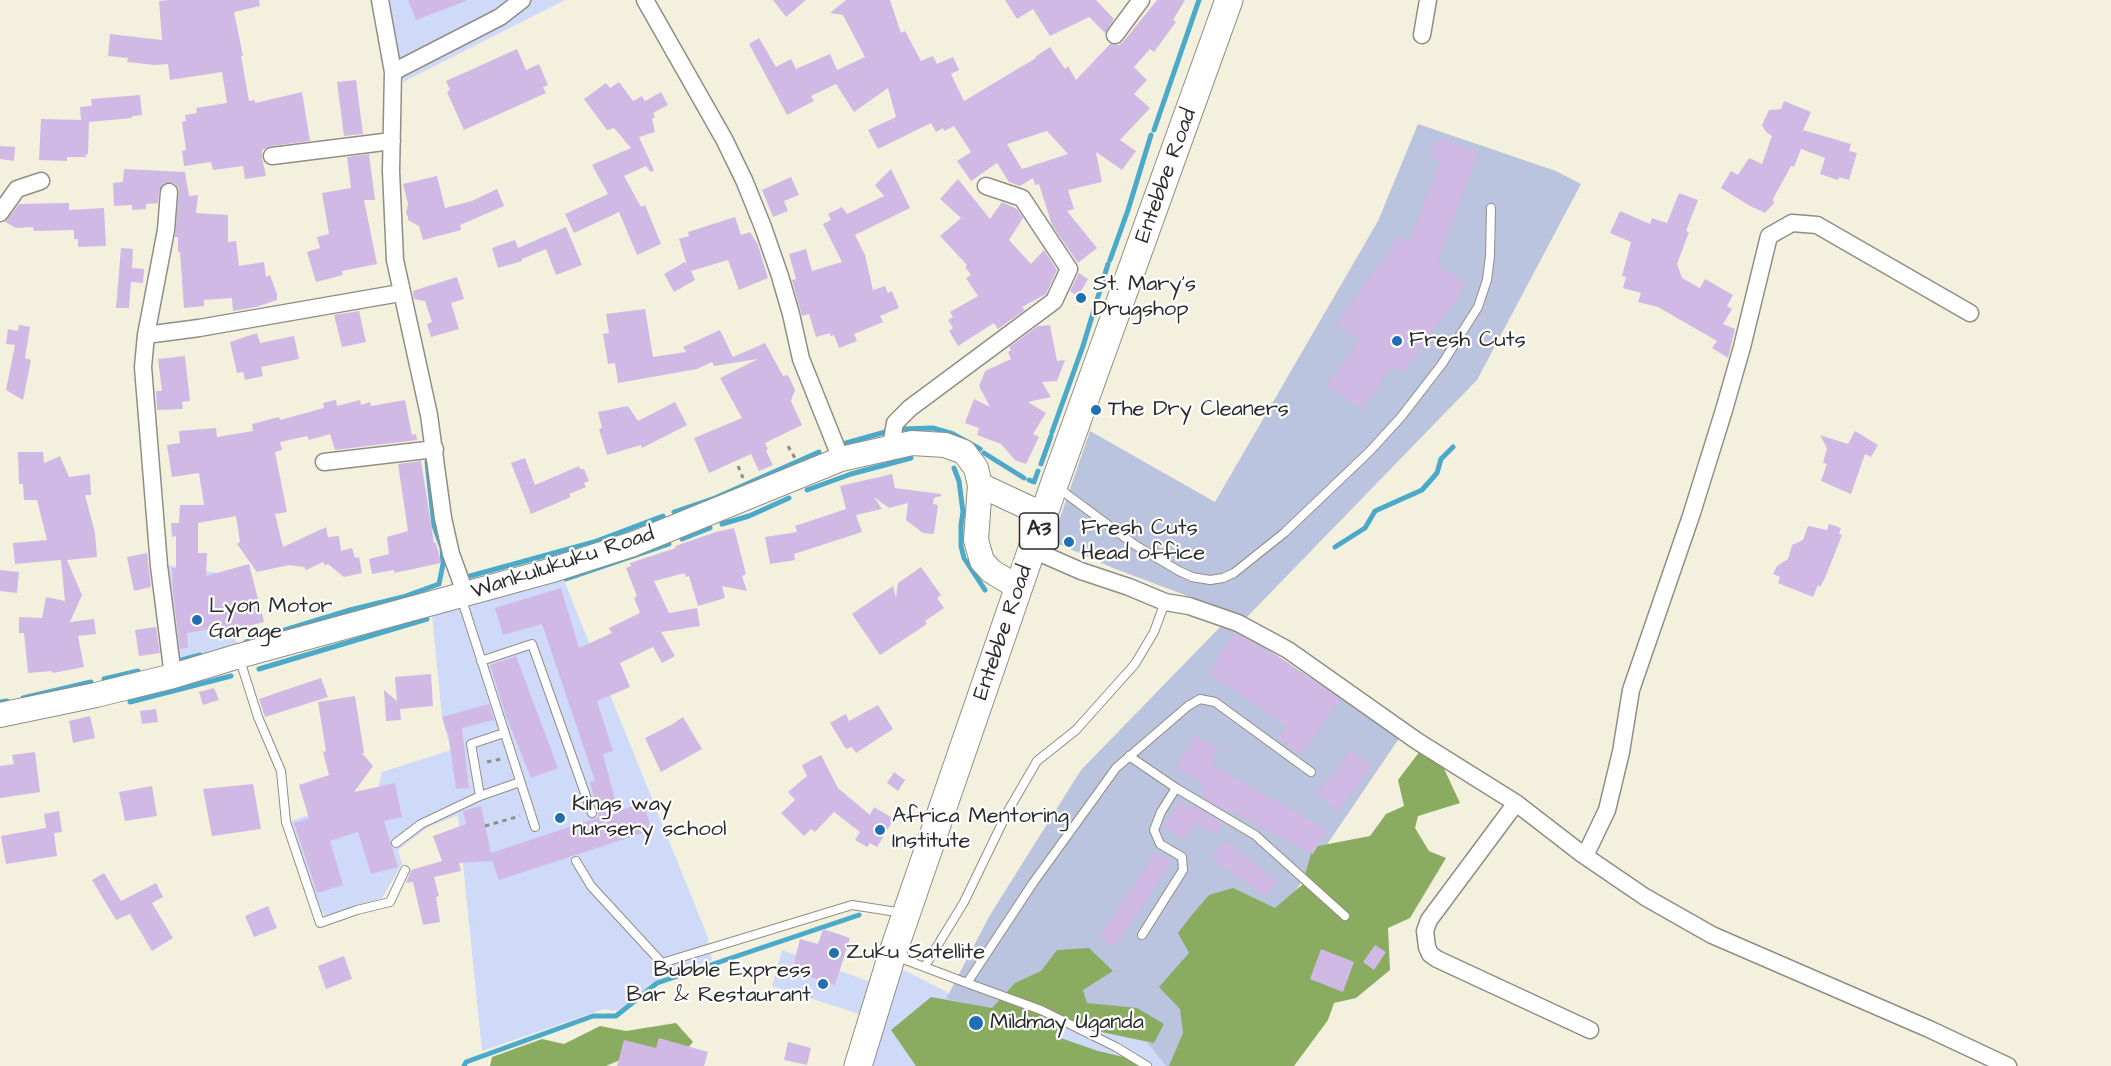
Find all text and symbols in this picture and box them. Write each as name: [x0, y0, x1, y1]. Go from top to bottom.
street label: Entebbe Road: [1131, 105, 1203, 247]
place label: St. Mary's Drugshop: [1093, 272, 1196, 324]
marker: St. Mary's Drugshop: [1074, 291, 1088, 305]
place label: Fresh Cuts: [1409, 328, 1526, 354]
marker: Fresh Cuts: [1390, 334, 1404, 348]
place label: The Dry Cleaners: [1108, 397, 1289, 423]
marker: The Dry Cleaners: [1089, 403, 1103, 417]
road number: A3: [1020, 513, 1058, 549]
place label: Fresh Cuts Head office: [1081, 516, 1205, 568]
street label: Wankulukuku Road: [468, 522, 658, 606]
marker: Fresh Cuts Head office: [1062, 535, 1076, 549]
street label: Entebbe Road: [969, 562, 1039, 704]
place label: Lyon Motor Garage: [209, 594, 332, 646]
marker: Lyon Motor Garage: [190, 613, 204, 627]
place label: Kings way nursery school: [572, 792, 726, 843]
place label: Africa Mentoring Institute: [892, 804, 1069, 855]
marker: Kings way nursery school: [553, 811, 567, 825]
marker: Africa Mentoring Institute: [873, 823, 887, 837]
place label: Zuku Satellite: [846, 940, 985, 966]
marker: Zuku Satellite: [827, 946, 841, 960]
place label: Bubble Express Bar & Restaurant: [627, 958, 811, 1010]
marker: Bubble Express Bar & Restaurant: [816, 977, 830, 991]
place label: Mildmay Uganda: [990, 1010, 1144, 1036]
marker: Mildmay Uganda: [967, 1014, 985, 1032]

